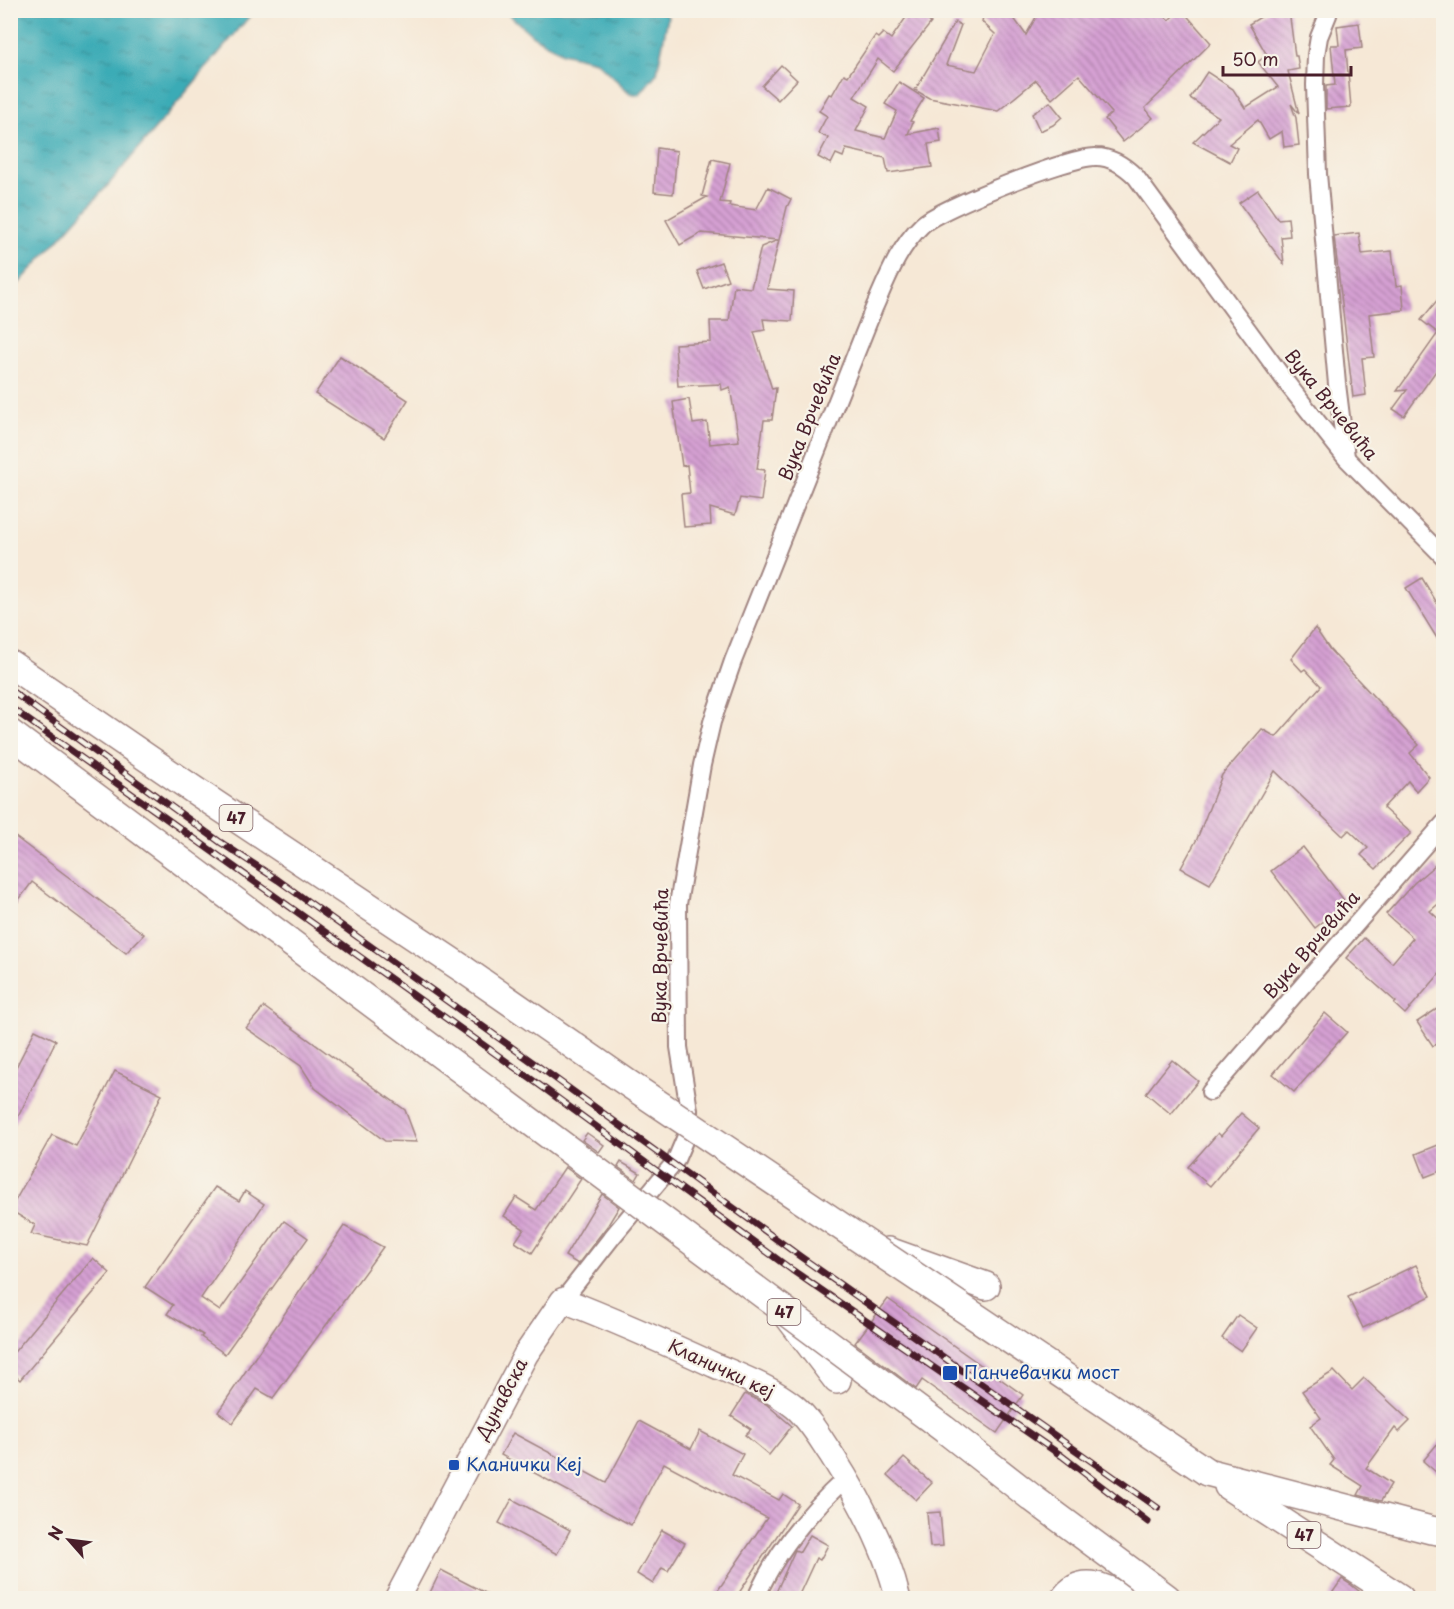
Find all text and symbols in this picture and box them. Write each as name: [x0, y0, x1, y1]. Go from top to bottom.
scale bar: [1223, 39, 1350, 77]
text: 50 m: [1232, 45, 1279, 72]
street label: Вука Врчевића: [1279, 343, 1386, 466]
street label: Вука Врчевића: [771, 348, 847, 484]
road number: 47: [220, 805, 252, 831]
street label: Вука Врчевића: [1256, 884, 1366, 1004]
street label: Вука Врчевића: [645, 887, 674, 1024]
road number: 47: [768, 1299, 800, 1325]
street label: Кланички кеј: [664, 1331, 779, 1404]
street label: Дунавска: [467, 1352, 534, 1445]
place label: Панчевачки мост: [964, 1358, 1120, 1385]
marker: Панчевачки мост: [941, 1364, 959, 1382]
place label: Кланички Кеј: [466, 1450, 582, 1477]
marker: Кланички Кеј: [447, 1458, 461, 1472]
north arrow: [39, 1510, 99, 1570]
text: N: [41, 1521, 68, 1544]
road number: 47: [1288, 1522, 1320, 1548]

